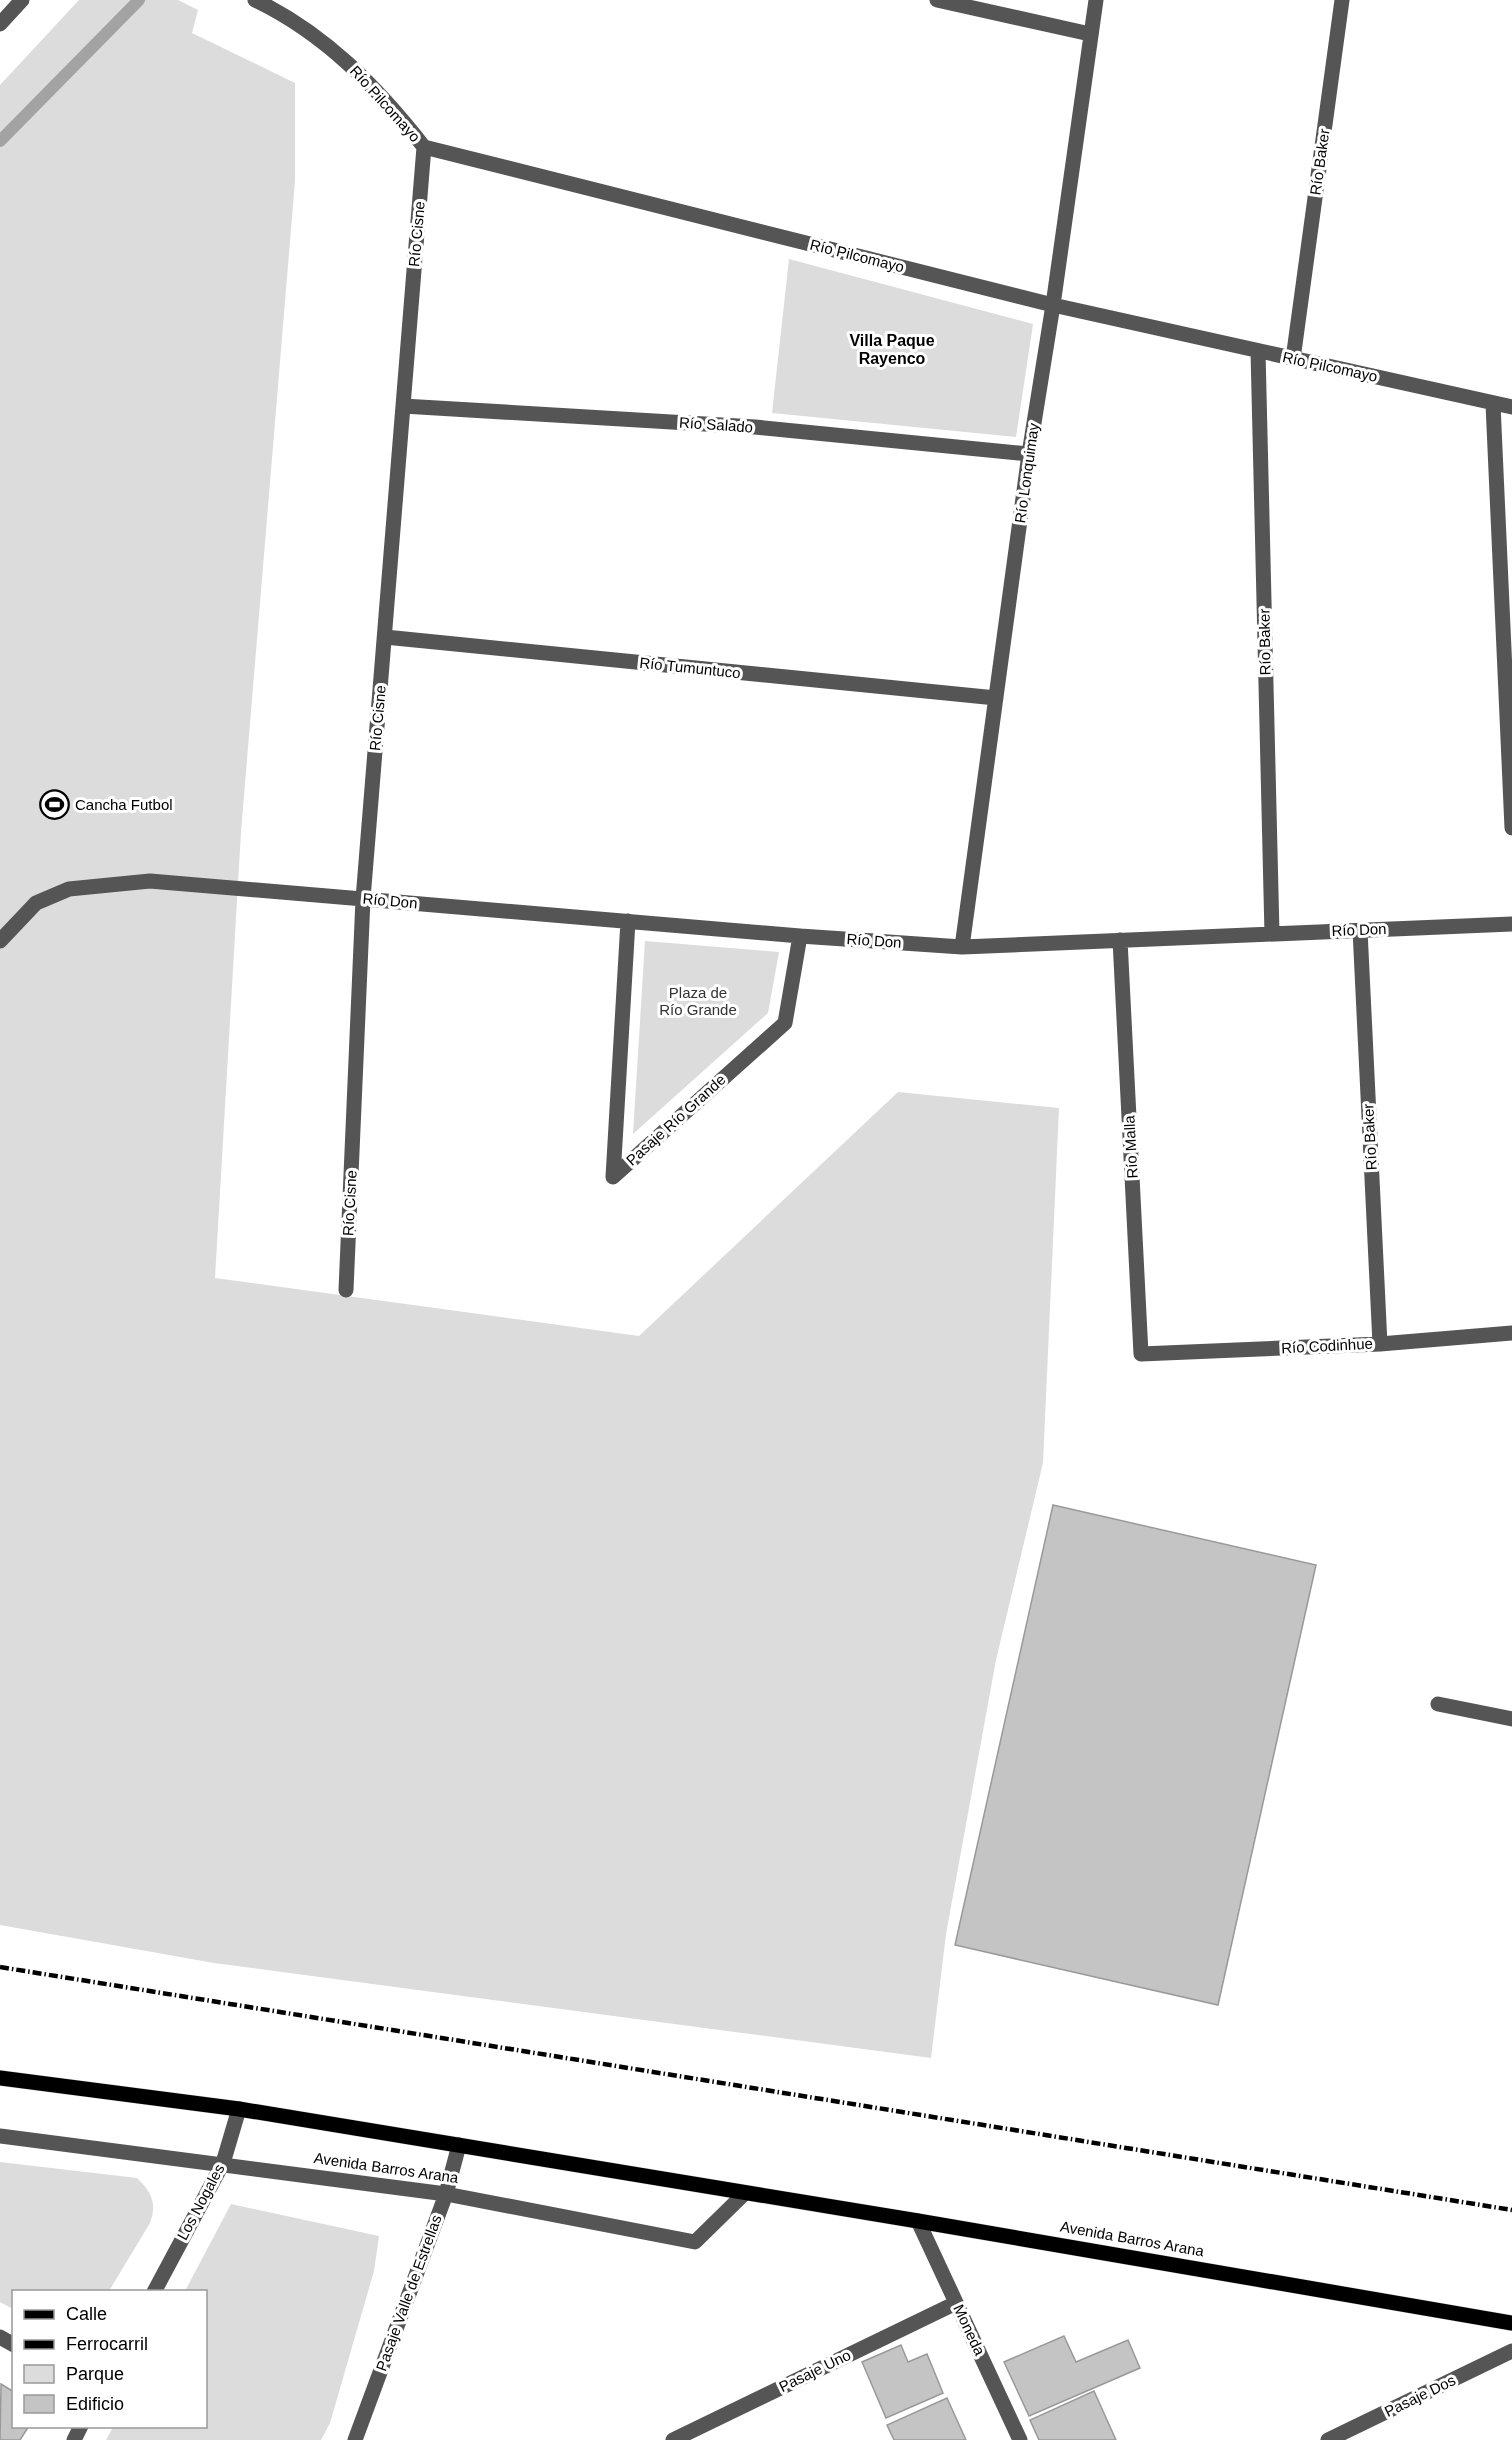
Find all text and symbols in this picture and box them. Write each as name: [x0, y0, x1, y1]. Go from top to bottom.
street label: Río Pilcomayo: [347, 62, 424, 145]
street label: Río Baker: [1306, 128, 1333, 196]
street label: Río Cisne: [405, 200, 428, 268]
street label: Río Pilcomayo: [808, 236, 906, 275]
district label: Villa Paque Rayenco: [849, 332, 935, 367]
street label: Río Pilcomayo: [1281, 348, 1379, 385]
street label: Río Salado: [678, 413, 754, 436]
street label: Río Lonquimay: [1011, 421, 1042, 524]
street label: Río Baker: [1255, 609, 1274, 676]
street label: Río Tumuntuco: [639, 654, 742, 681]
street label: Río Cisne: [366, 684, 389, 752]
sports icon: Cancha Futbol: [38, 789, 70, 821]
place label: Cancha Futbol: [75, 796, 173, 813]
street label: Río Don: [362, 890, 418, 911]
street label: Río Don: [1331, 920, 1387, 939]
street label: Río Don: [846, 930, 902, 951]
park label: Plaza de Río Grande: [659, 984, 737, 1018]
street label: Pasaje Río Grande: [623, 1071, 729, 1169]
street label: Río Baker: [1359, 1103, 1380, 1171]
street label: Río Malla: [1120, 1114, 1141, 1179]
street label: Río Cisne: [339, 1170, 360, 1236]
street label: Río Codinhue: [1281, 1335, 1373, 1356]
street label: Avenida Barros Arana: [313, 2149, 460, 2186]
street label: Los Nogales: [173, 2161, 228, 2243]
street label: Pasaje Valle de Estrellas: [372, 2212, 445, 2373]
street label: Avenida Barros Arana: [1059, 2217, 1206, 2260]
legend: [12, 2290, 207, 2428]
street label: Moneda: [950, 2302, 989, 2359]
text: Calle: [66, 2304, 107, 2324]
text: Ferrocarril: [66, 2334, 148, 2354]
street label: Pasaje Uno: [776, 2346, 853, 2395]
text: Parque: [66, 2364, 124, 2384]
street label: Pasaje Dos: [1382, 2371, 1458, 2420]
text: Edificio: [66, 2394, 124, 2414]

